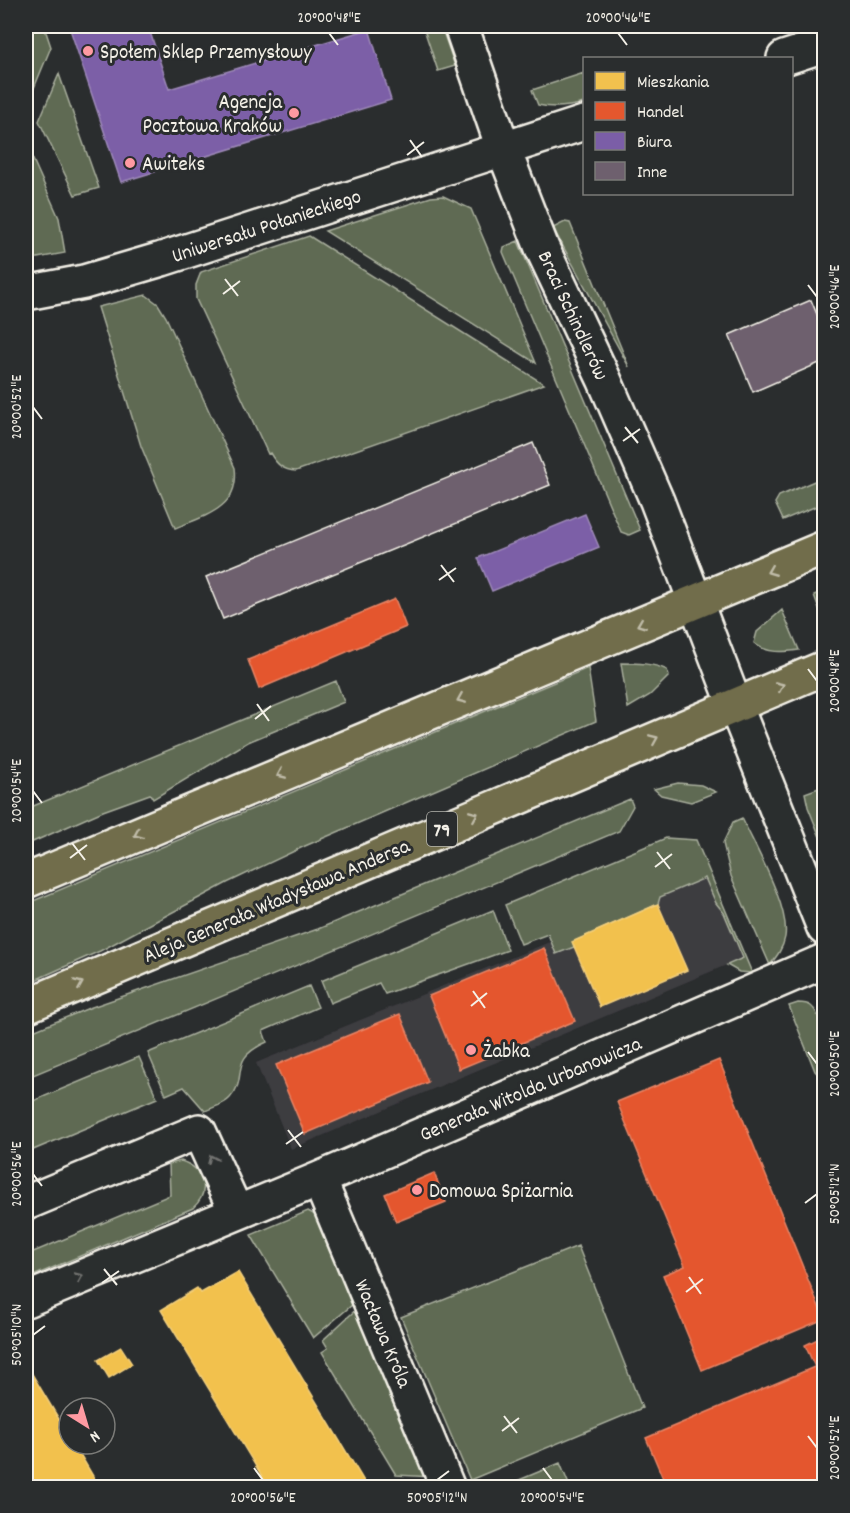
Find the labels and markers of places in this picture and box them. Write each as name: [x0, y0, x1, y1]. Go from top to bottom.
place label: Społem Sklep Przemysłowy: [100, 39, 312, 69]
marker: Społem Sklep Przemysłowy: [81, 44, 95, 58]
place label: Agencja Pocztowa Kraków: [143, 89, 283, 143]
marker: Agencja Pocztowa Kraków: [287, 106, 301, 120]
place label: Awiteks: [142, 151, 205, 181]
marker: Awiteks: [123, 156, 137, 170]
place label: Żabka: [483, 1038, 531, 1068]
marker: Żabka: [464, 1043, 478, 1057]
place label: Domowa Spiżarnia: [429, 1178, 574, 1208]
marker: Domowa Spiżarnia: [410, 1183, 424, 1197]

